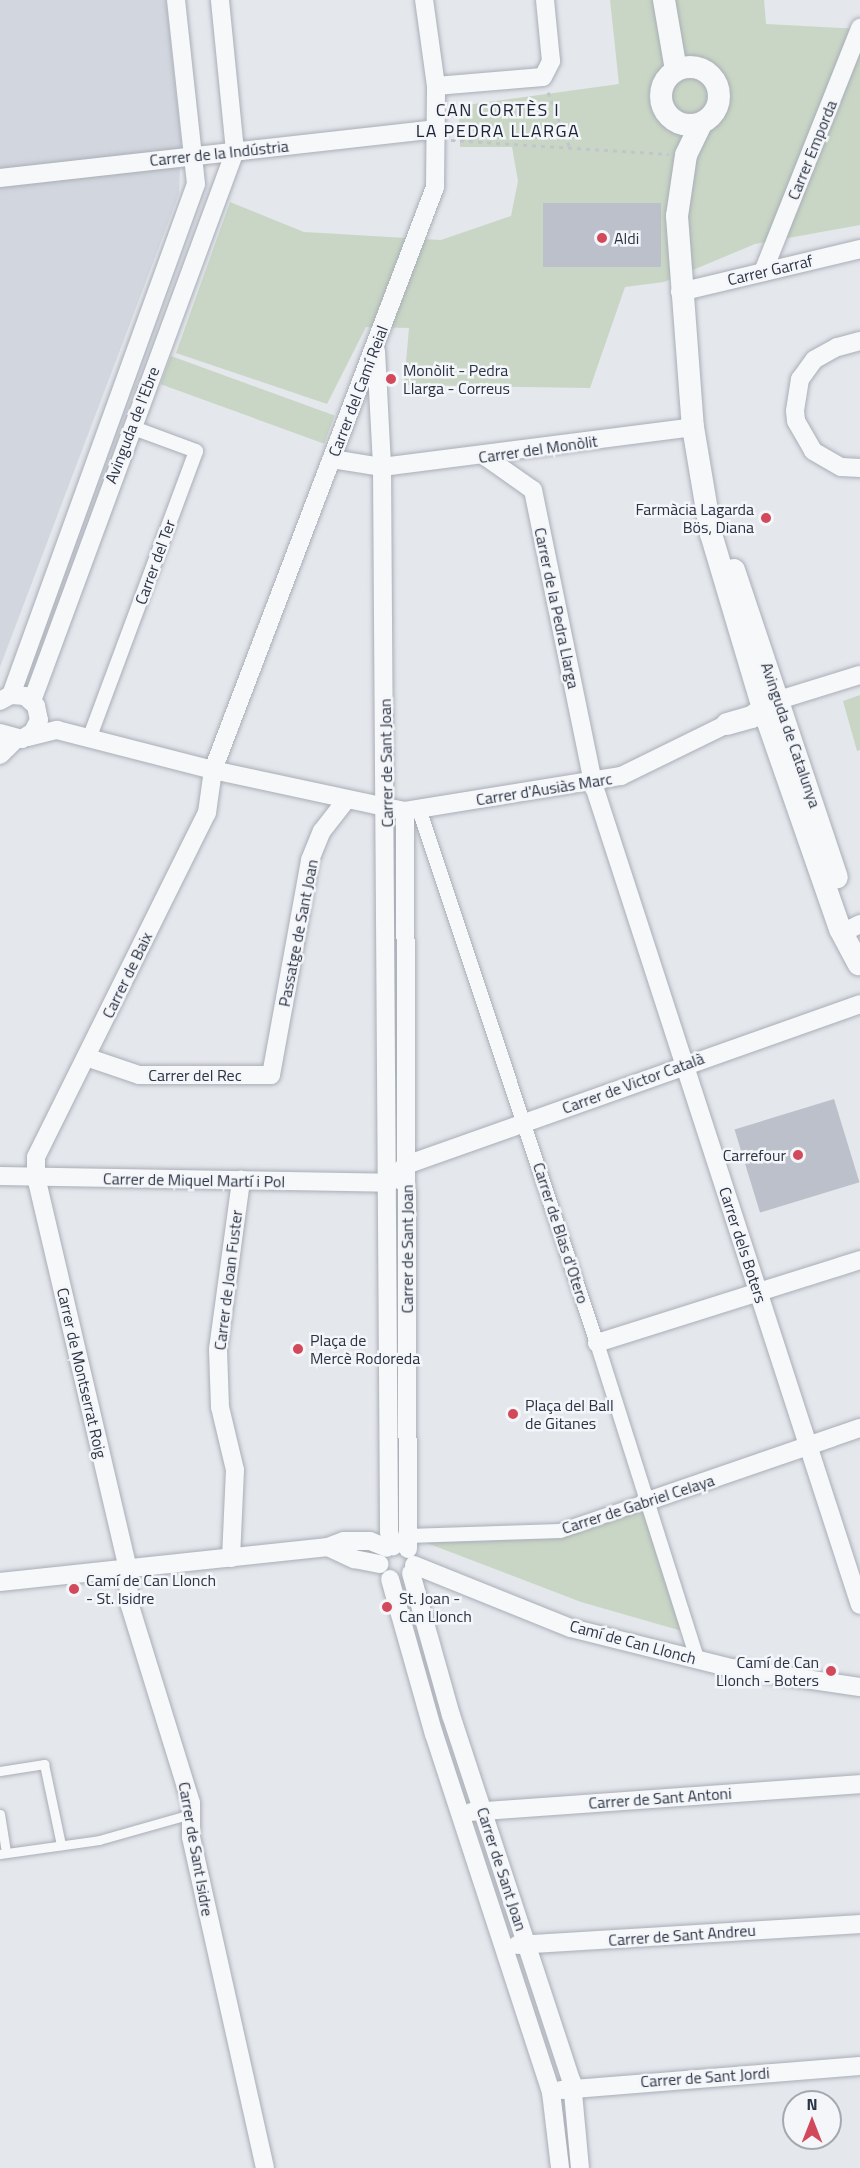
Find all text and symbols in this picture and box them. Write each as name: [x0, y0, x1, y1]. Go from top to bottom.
street label: Carrer Emporda: [783, 97, 841, 203]
district label: CAN CORTÈS I LA PEDRA LLARGA: [416, 100, 580, 142]
street label: Carrer de la Indústria: [149, 136, 289, 170]
place label: Aldi: [614, 228, 639, 248]
marker: Aldi: [595, 231, 609, 245]
street label: Carrer Garraf: [725, 251, 815, 289]
street label: Carrer del Camí Reial: [324, 323, 392, 459]
place label: Monòlit - Pedra Llarga - Correus: [403, 360, 510, 398]
street label: Avinguda de l'Ebre: [101, 364, 163, 486]
marker: Monòlit - Pedra Llarga - Correus: [384, 372, 398, 386]
street label: Carrer del Monòlit: [477, 431, 599, 467]
place label: Farmàcia Lagarda Bös, Diana: [635, 499, 754, 537]
marker: Farmàcia Lagarda Bös, Diana: [759, 511, 773, 525]
street label: Carrer del Ter: [131, 517, 179, 607]
street label: Carrer de la Pedra Llarga: [531, 526, 583, 690]
street label: Avinguda de Catalunya: [757, 660, 825, 810]
street label: Carrer de Sant Joan: [375, 698, 397, 828]
street label: Carrer d'Ausiàs Marc: [475, 769, 613, 809]
street label: Passatge de Sant Joan: [274, 858, 322, 1008]
street label: Carrer de Baix: [98, 929, 156, 1021]
street label: Carrer de Victor Català: [559, 1048, 707, 1118]
street label: Carrer del Rec: [148, 1065, 242, 1085]
place label: Carrefour: [723, 1145, 786, 1165]
marker: Carrefour: [791, 1148, 805, 1162]
street label: Carrer de Blas d'Otero: [529, 1160, 593, 1306]
street label: Carrer de Miquel Martí i Pol: [103, 1169, 285, 1191]
street label: Carrer de Sant Joan: [397, 1185, 417, 1313]
street label: Carrer dels Boters: [715, 1185, 771, 1305]
street label: Carrer de Joan Fuster: [210, 1209, 246, 1351]
street label: Carrer de Montserrat Roig: [53, 1286, 111, 1460]
place label: Plaça de Mercè Rodoreda: [310, 1330, 420, 1368]
marker: Plaça de Mercè Rodoreda: [291, 1342, 305, 1356]
place label: Plaça del Ball de Gitanes: [525, 1395, 614, 1433]
marker: Plaça del Ball de Gitanes: [506, 1407, 520, 1421]
street label: Carrer de Gabriel Celaya: [559, 1470, 717, 1538]
place label: Camí de Can Llonch - St. Isidre: [86, 1570, 216, 1608]
marker: Camí de Can Llonch - St. Isidre: [67, 1582, 81, 1596]
place label: St. Joan - Can Llonch: [399, 1588, 472, 1626]
marker: St. Joan - Can Llonch: [380, 1600, 394, 1614]
street label: Camí de Can Llonch: [568, 1616, 698, 1668]
place label: Camí de Can Llonch - Boters: [716, 1652, 819, 1690]
marker: Camí de Can Llonch - Boters: [824, 1664, 838, 1678]
street label: Carrer de Sant Isidre: [175, 1780, 217, 1918]
street label: Carrer de Sant Antoni: [588, 1783, 732, 1813]
street label: Carrer de Sant Joan: [473, 1805, 531, 1933]
street label: Carrer de Sant Andreu: [608, 1920, 756, 1950]
street label: Carrer de Sant Jordi: [640, 2063, 770, 2091]
north arrow: [782, 2090, 842, 2150]
text: N: [806, 2092, 818, 2116]

